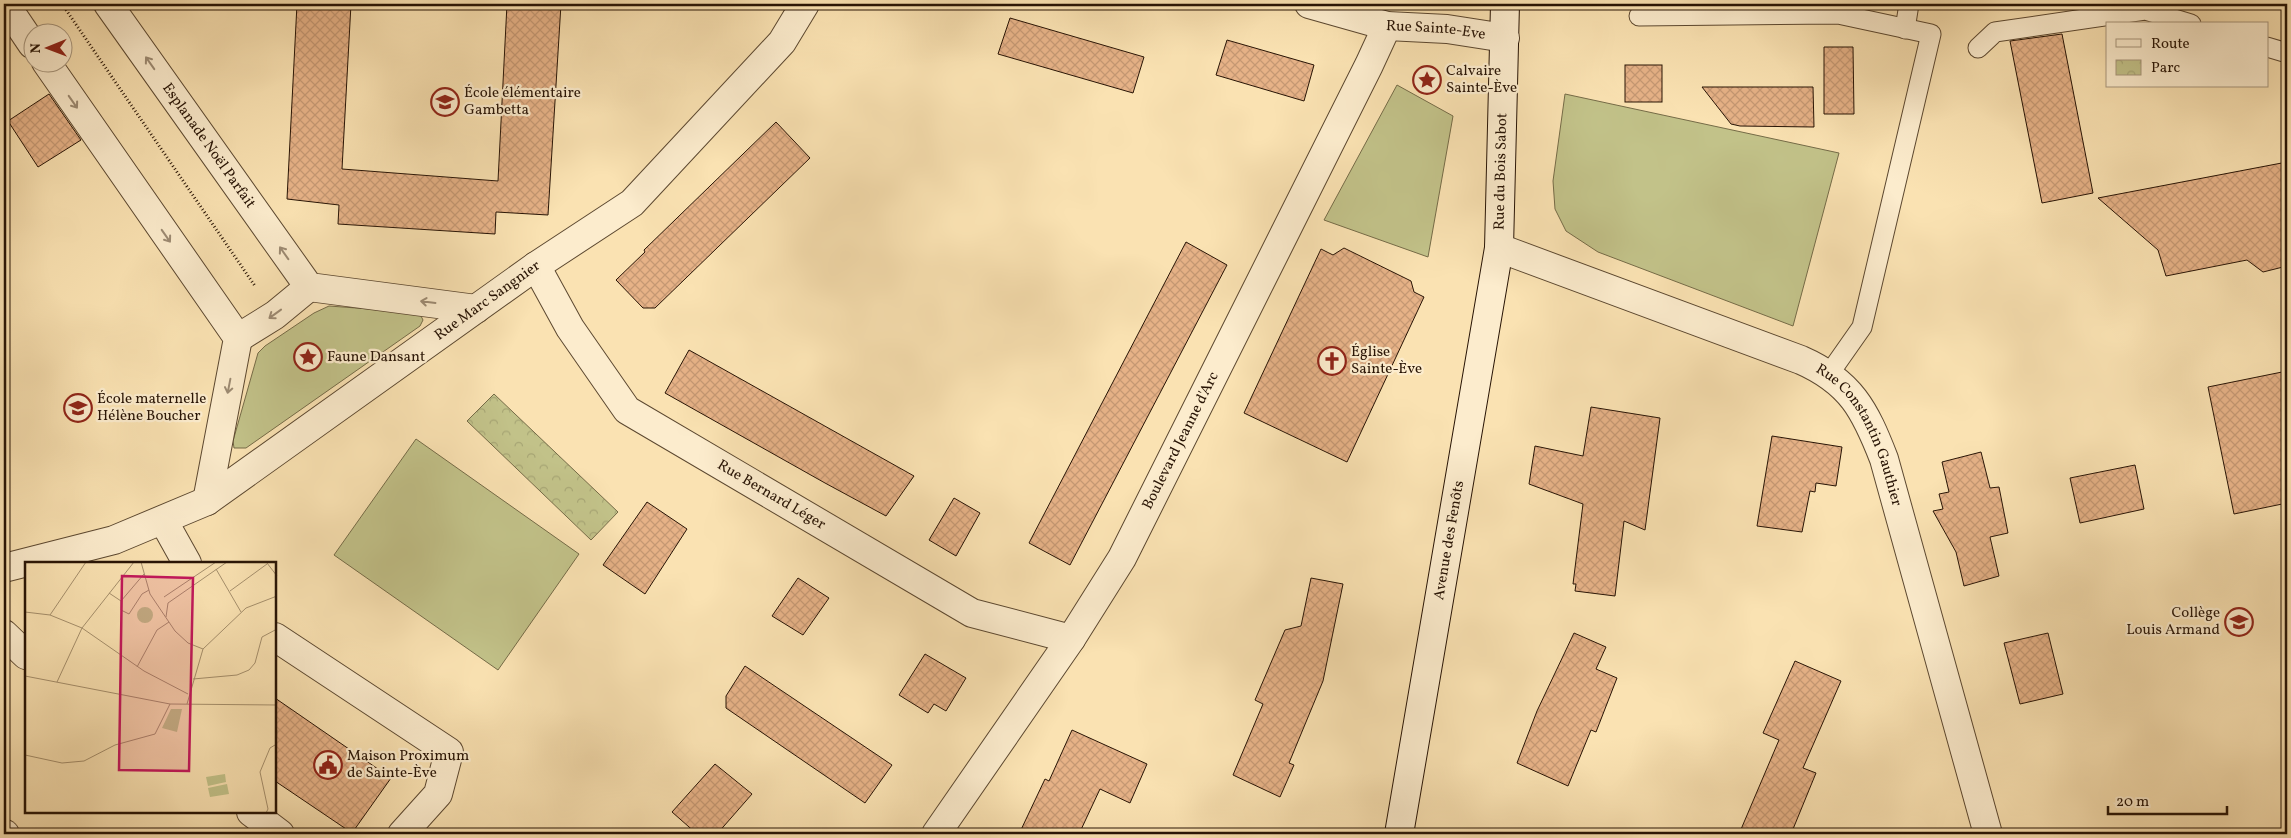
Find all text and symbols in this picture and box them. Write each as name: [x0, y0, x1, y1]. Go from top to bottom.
street label: Rue Sainte-Eve: [1385, 15, 1487, 45]
north arrow: [22, 22, 72, 72]
legend: [2106, 22, 2268, 88]
text: Route: [2151, 34, 2190, 55]
text: N: [27, 43, 46, 53]
one-way arrow: [145, 56, 155, 70]
text: Parc: [2151, 58, 2180, 79]
place label: Calvaire Sainte-Ève: [1446, 61, 1517, 99]
place icon: Calvaire Sainte-Ève: [1412, 65, 1442, 95]
street label: Esplanade Noël Parfait: [157, 79, 261, 213]
place label: École élémentaire Gambetta: [464, 83, 581, 121]
school or university icon: École élémentaire Gambetta: [430, 87, 460, 117]
one-way arrow: [68, 95, 78, 109]
street label: Rue du Bois Sabot: [1489, 113, 1513, 230]
one-way arrow: [161, 229, 171, 243]
one-way arrow: [279, 246, 289, 260]
street label: Rue Marc Sangnier: [430, 255, 544, 346]
one-way arrow: [420, 297, 436, 307]
one-way arrow: [268, 309, 282, 319]
place icon: Faune Dansant: [293, 342, 323, 372]
place label: Église Sainte-Ève: [1351, 342, 1422, 380]
church icon: Église Sainte-Ève: [1317, 346, 1347, 376]
place label: Faune Dansant: [327, 347, 425, 368]
street label: Rue Constantin Gauthier: [1812, 359, 1907, 509]
street label: Boulevard Jeanne d'Arc: [1137, 368, 1224, 513]
one-way arrow: [224, 378, 234, 394]
place label: École maternelle Hélène Boucher: [97, 389, 206, 427]
school or university icon: École maternelle Hélène Boucher: [63, 393, 93, 423]
street label: Rue Bernard Léger: [713, 455, 829, 535]
street label: Avenue des Fenôts: [1429, 479, 1470, 601]
inset map: [25, 562, 276, 813]
place label: Collège Louis Armand: [2126, 603, 2220, 641]
school or university icon: Collège Louis Armand: [2224, 607, 2254, 637]
place label: Maison Proximum de Sainte-Ève: [347, 746, 469, 784]
public building icon: Maison Proximum de Sainte-Ève: [313, 750, 343, 780]
scale bar: [2108, 783, 2227, 815]
text: 20 m: [2116, 792, 2149, 813]

